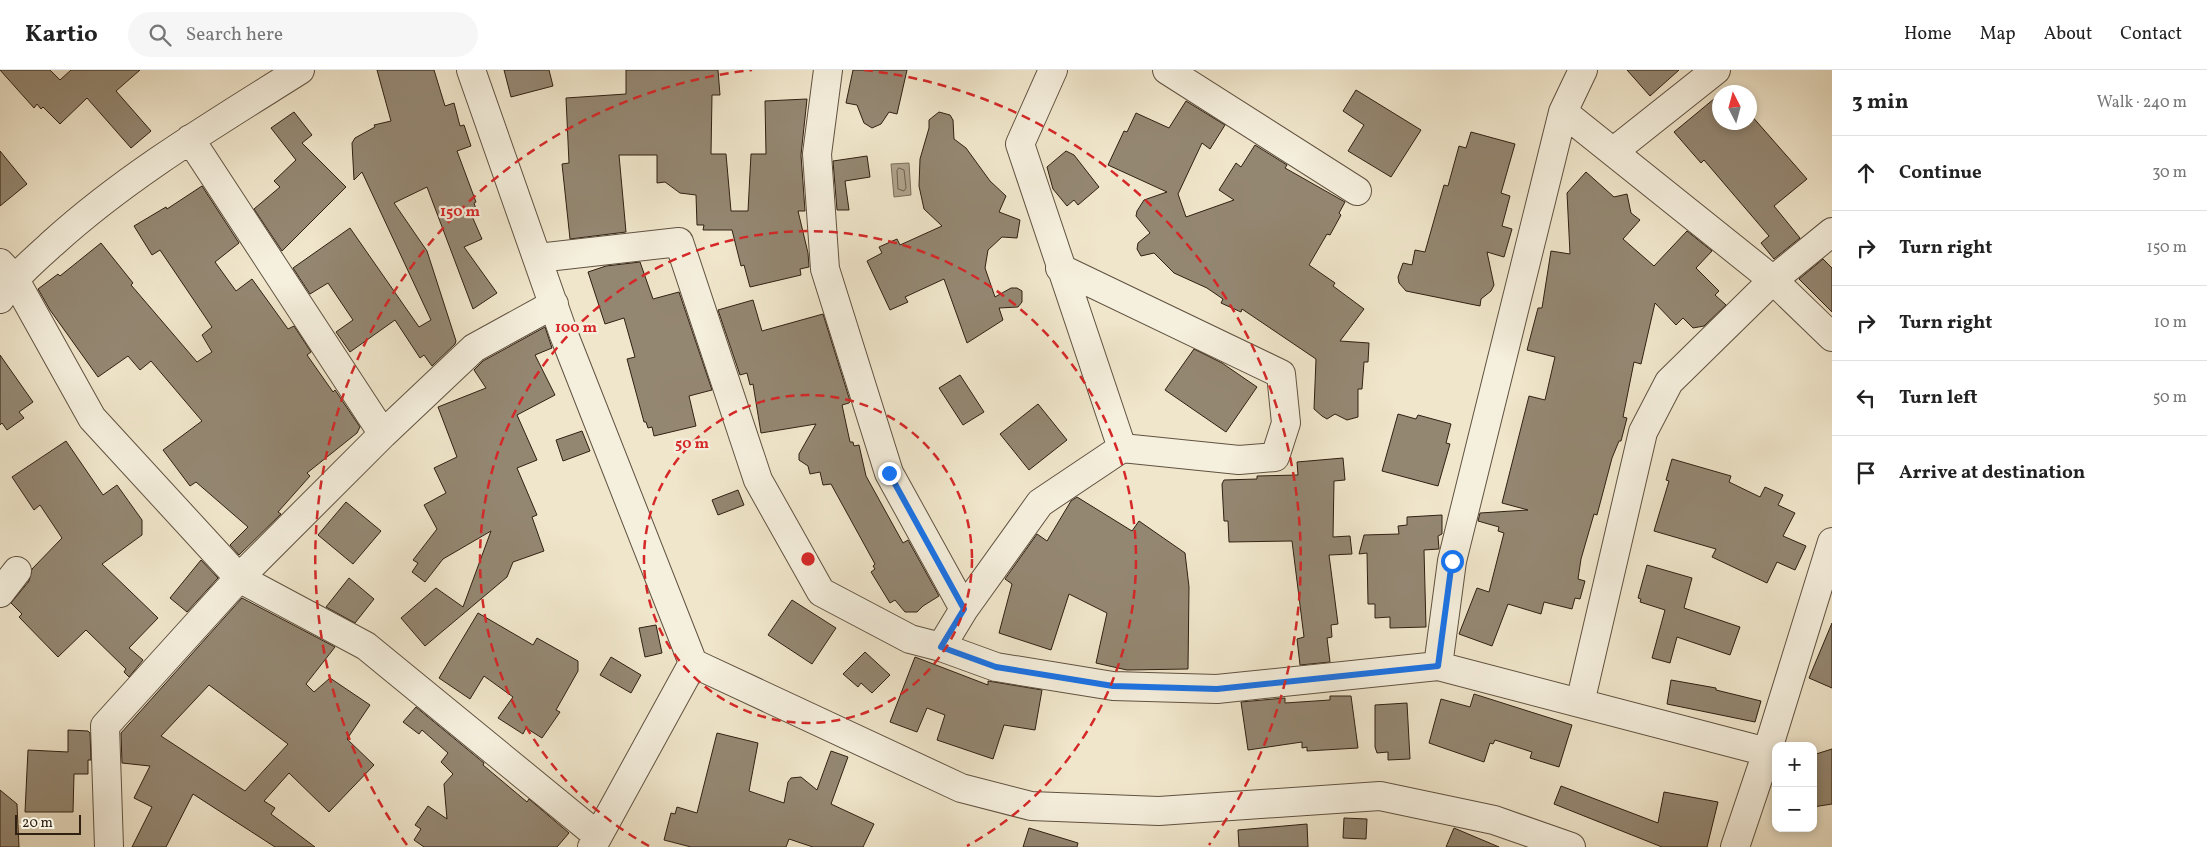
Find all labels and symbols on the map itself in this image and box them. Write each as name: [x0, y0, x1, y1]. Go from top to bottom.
north arrow: [1712, 85, 1757, 130]
text: 150 m: [440, 202, 480, 223]
text: 100 m: [555, 318, 598, 339]
text: 50 m: [675, 434, 709, 455]
route end: [878, 462, 901, 485]
centre of rings: [799, 550, 817, 568]
route start: [1441, 550, 1464, 573]
scale bar: [15, 812, 81, 835]

